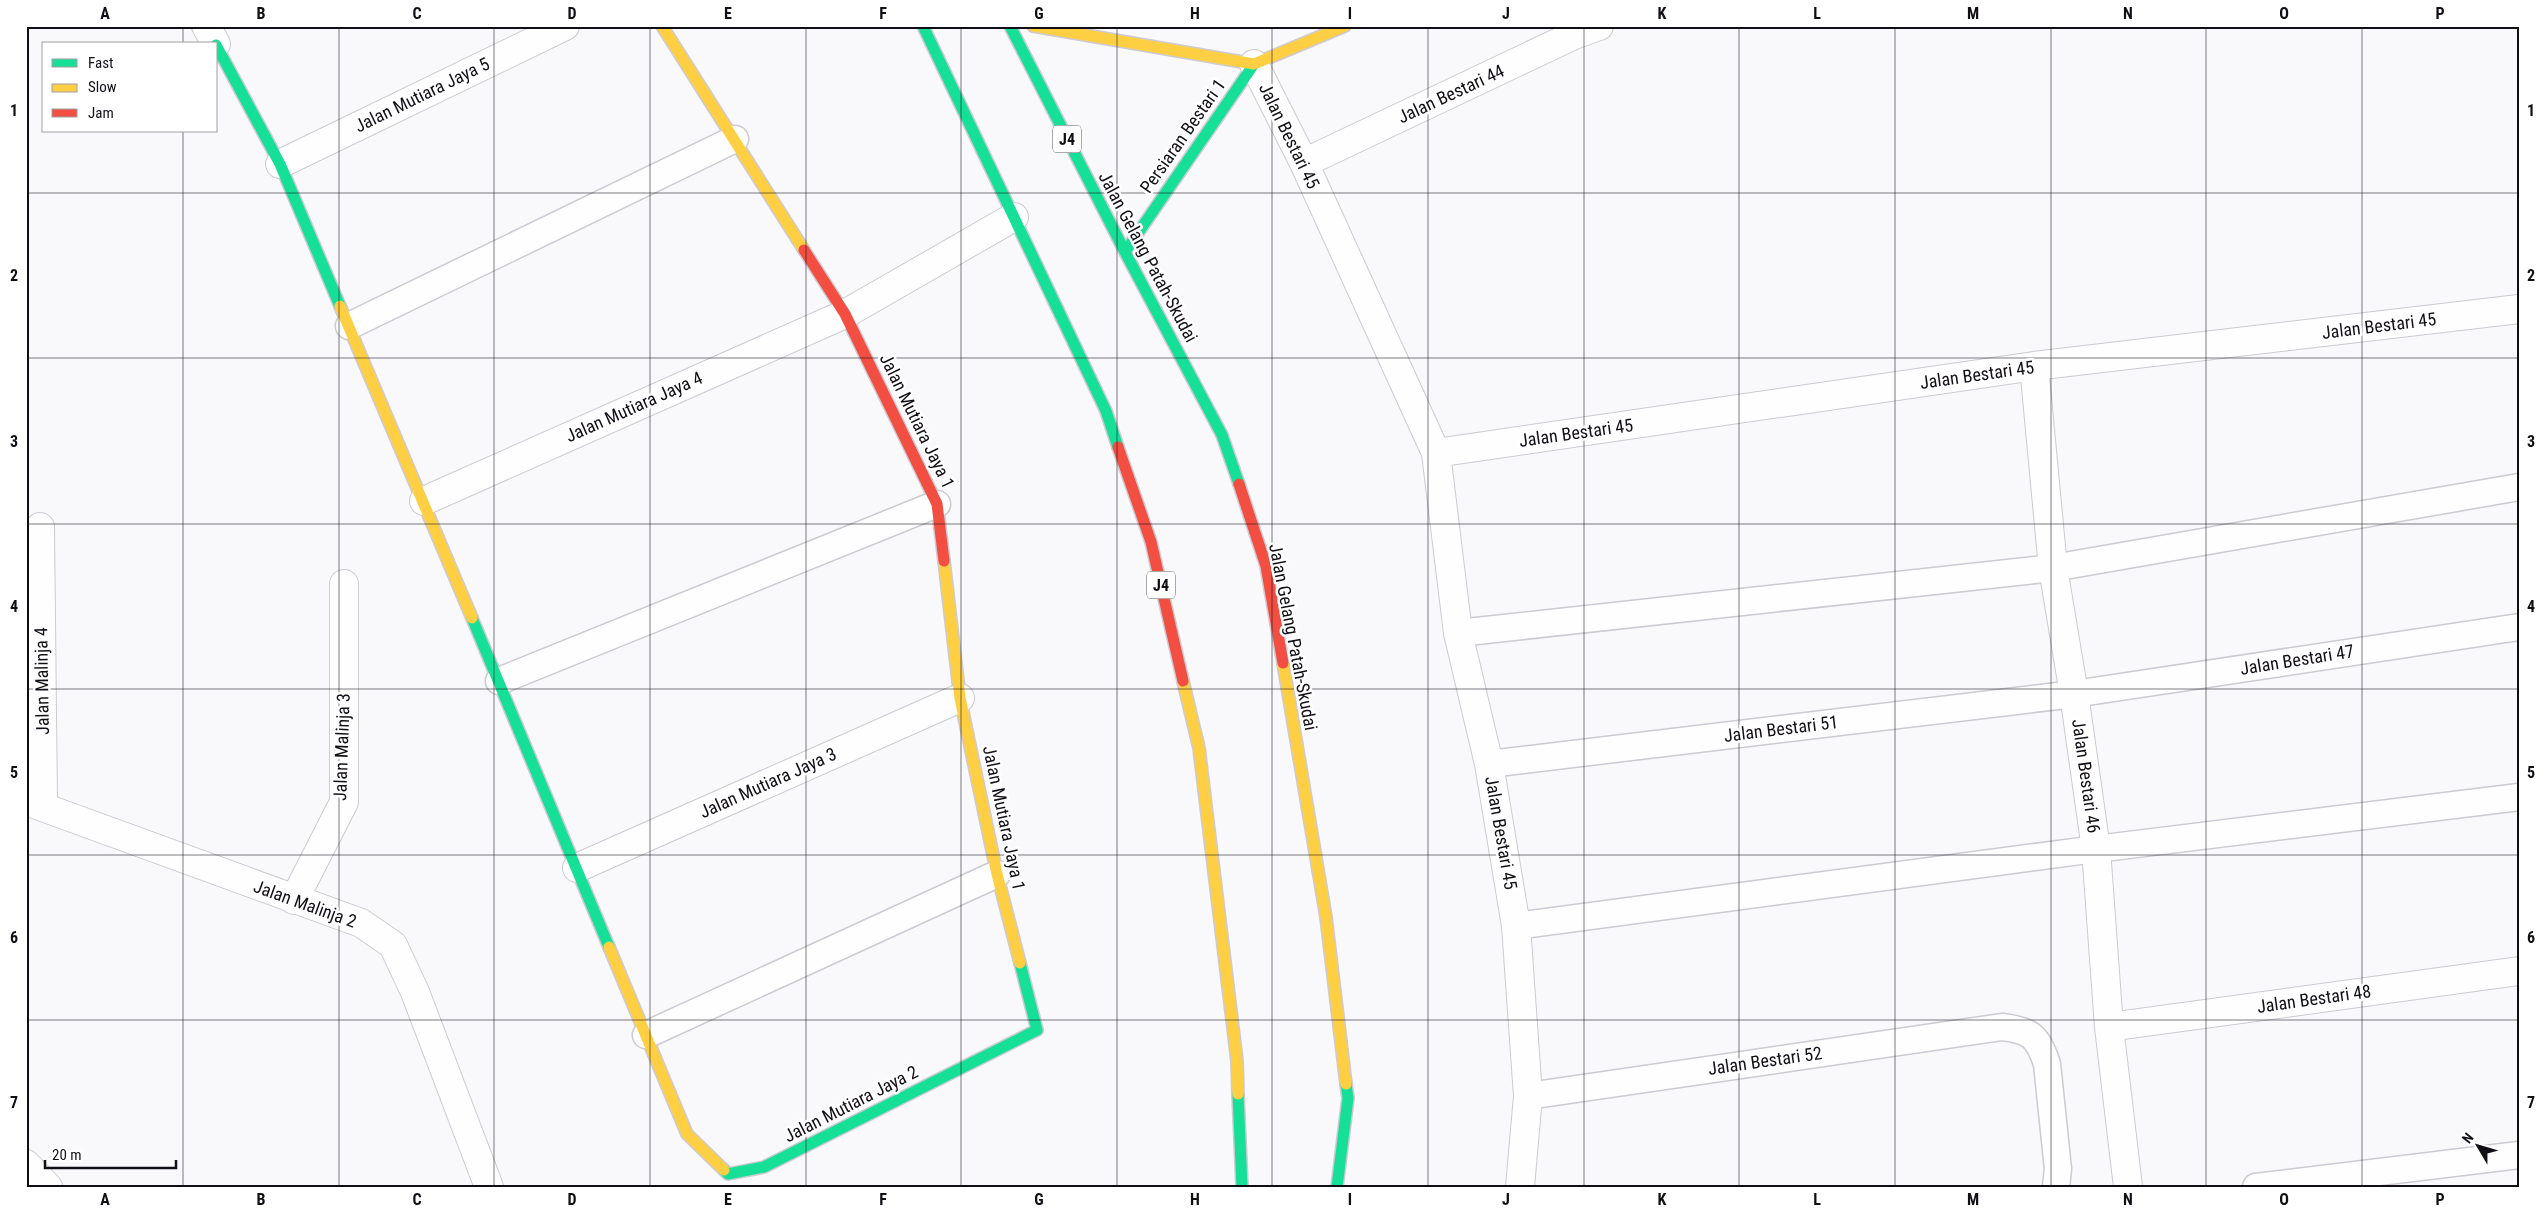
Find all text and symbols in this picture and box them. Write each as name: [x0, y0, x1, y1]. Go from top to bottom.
text: A: [100, 4, 110, 23]
text: B: [257, 4, 266, 23]
text: C: [412, 4, 422, 23]
text: D: [567, 4, 577, 23]
text: E: [724, 4, 732, 23]
text: F: [879, 4, 887, 23]
text: G: [1034, 4, 1044, 23]
text: H: [1190, 4, 1200, 23]
text: I: [1348, 4, 1352, 23]
text: J: [1502, 4, 1510, 23]
text: K: [1658, 4, 1667, 23]
text: L: [1813, 4, 1821, 23]
text: M: [1967, 4, 1979, 23]
text: N: [2123, 4, 2133, 23]
text: O: [2279, 4, 2289, 23]
text: P: [2435, 4, 2445, 23]
legend: [42, 42, 218, 132]
street label: Jalan Mutiara Jaya 5: [351, 53, 493, 136]
text: Fast: [88, 54, 113, 72]
street label: Jalan Bestari 44: [1394, 60, 1507, 127]
street label: Persiaran Bestari 1: [1135, 75, 1230, 197]
text: Slow: [88, 78, 117, 96]
street label: Jalan Bestari 45: [1255, 80, 1324, 192]
text: 1: [10, 101, 18, 120]
text: 1: [2527, 101, 2535, 120]
text: Jam: [88, 104, 114, 122]
road number: J4: [1053, 126, 1081, 152]
street label: Jalan Gelang Patah-Skudai: [1095, 168, 1202, 346]
text: 2: [10, 266, 18, 285]
text: 2: [2527, 266, 2535, 285]
street label: Jalan Bestari 45: [2321, 308, 2437, 343]
street label: Jalan Mutiara Jaya 1: [876, 350, 959, 492]
street label: Jalan Bestari 45: [1919, 356, 2035, 393]
street label: Jalan Mutiara Jaya 4: [562, 367, 705, 446]
street label: Jalan Bestari 45: [1518, 414, 1634, 451]
text: 3: [10, 432, 18, 451]
text: 3: [2527, 432, 2535, 451]
street label: Jalan Gelang Patah-Skudai: [1265, 542, 1322, 732]
road number: J4: [1147, 572, 1175, 598]
text: 4: [10, 597, 18, 616]
text: 4: [2527, 597, 2535, 616]
street label: Jalan Malinja 4: [30, 627, 53, 735]
street label: Jalan Bestari 47: [2239, 640, 2355, 679]
street label: Jalan Malinja 3: [329, 693, 354, 801]
street label: Jalan Bestari 51: [1723, 711, 1839, 746]
street label: Jalan Bestari 46: [2068, 718, 2105, 834]
street label: Jalan Mutiara Jaya 3: [696, 743, 839, 822]
street label: Jalan Mutiara Jaya 1: [979, 744, 1030, 892]
text: 5: [10, 763, 18, 782]
text: 5: [2527, 763, 2535, 782]
street label: Jalan Bestari 45: [1481, 775, 1522, 891]
street label: Jalan Malinja 2: [251, 875, 360, 932]
text: 6: [10, 928, 18, 947]
text: 6: [2527, 928, 2535, 947]
street label: Jalan Bestari 48: [2256, 980, 2372, 1017]
street label: Jalan Bestari 52: [1707, 1042, 1823, 1079]
street label: Jalan Mutiara Jaya 2: [780, 1061, 921, 1146]
text: 7: [10, 1093, 18, 1112]
text: 7: [2527, 1093, 2535, 1112]
north arrow: [2452, 1120, 2502, 1170]
text: N: [2459, 1130, 2477, 1146]
scale bar: [45, 1138, 176, 1170]
text: 20 m: [52, 1146, 82, 1164]
text: A: [100, 1190, 110, 1209]
text: B: [257, 1190, 266, 1209]
text: C: [412, 1190, 422, 1209]
text: D: [567, 1190, 577, 1209]
text: E: [724, 1190, 732, 1209]
text: F: [879, 1190, 887, 1209]
text: G: [1034, 1190, 1044, 1209]
text: H: [1190, 1190, 1200, 1209]
text: I: [1348, 1190, 1352, 1209]
text: J: [1502, 1190, 1510, 1209]
text: K: [1658, 1190, 1667, 1209]
text: L: [1813, 1190, 1821, 1209]
text: M: [1967, 1190, 1979, 1209]
text: N: [2123, 1190, 2133, 1209]
text: O: [2279, 1190, 2289, 1209]
text: P: [2435, 1190, 2445, 1209]

